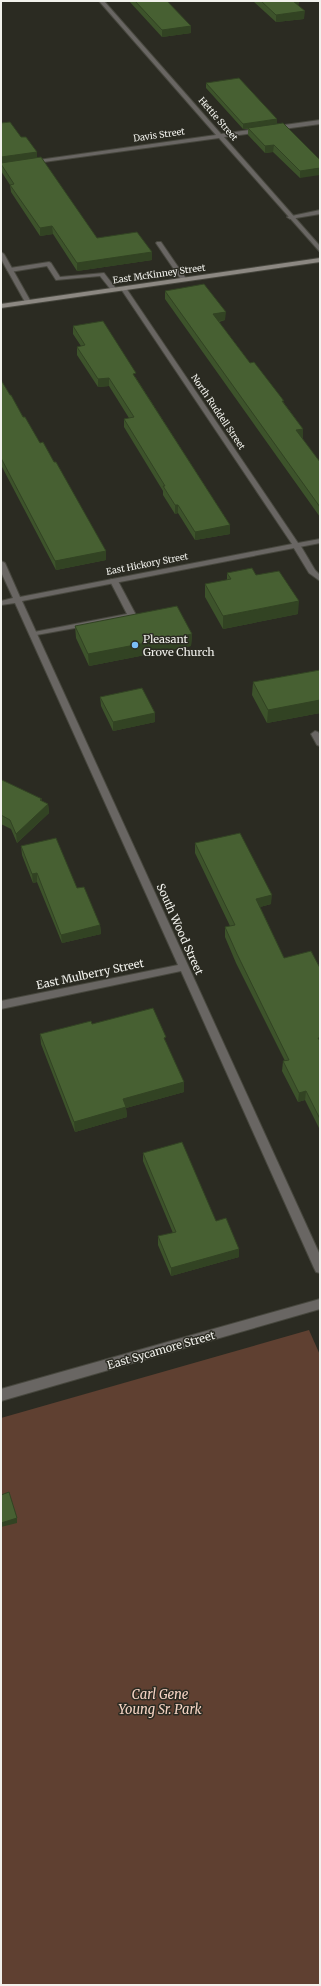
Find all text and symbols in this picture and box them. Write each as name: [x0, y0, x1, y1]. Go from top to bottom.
street label: Hettie Street: [196, 95, 241, 143]
street label: Davis Street: [132, 125, 186, 144]
street label: East McKinney Street: [112, 261, 206, 285]
street label: North Ruddell Street: [189, 372, 248, 452]
street label: East Hickory Street: [105, 550, 189, 577]
place label: Pleasant Grove Church: [143, 632, 215, 659]
marker: Pleasant Grove Church: [130, 640, 140, 650]
street label: South Wood Street: [154, 881, 207, 977]
street label: East Mulberry Street: [35, 956, 146, 992]
street label: East Sycamore Street: [106, 1328, 217, 1372]
park label: Carl Gene Young Sr. Park: [118, 1686, 202, 1718]

